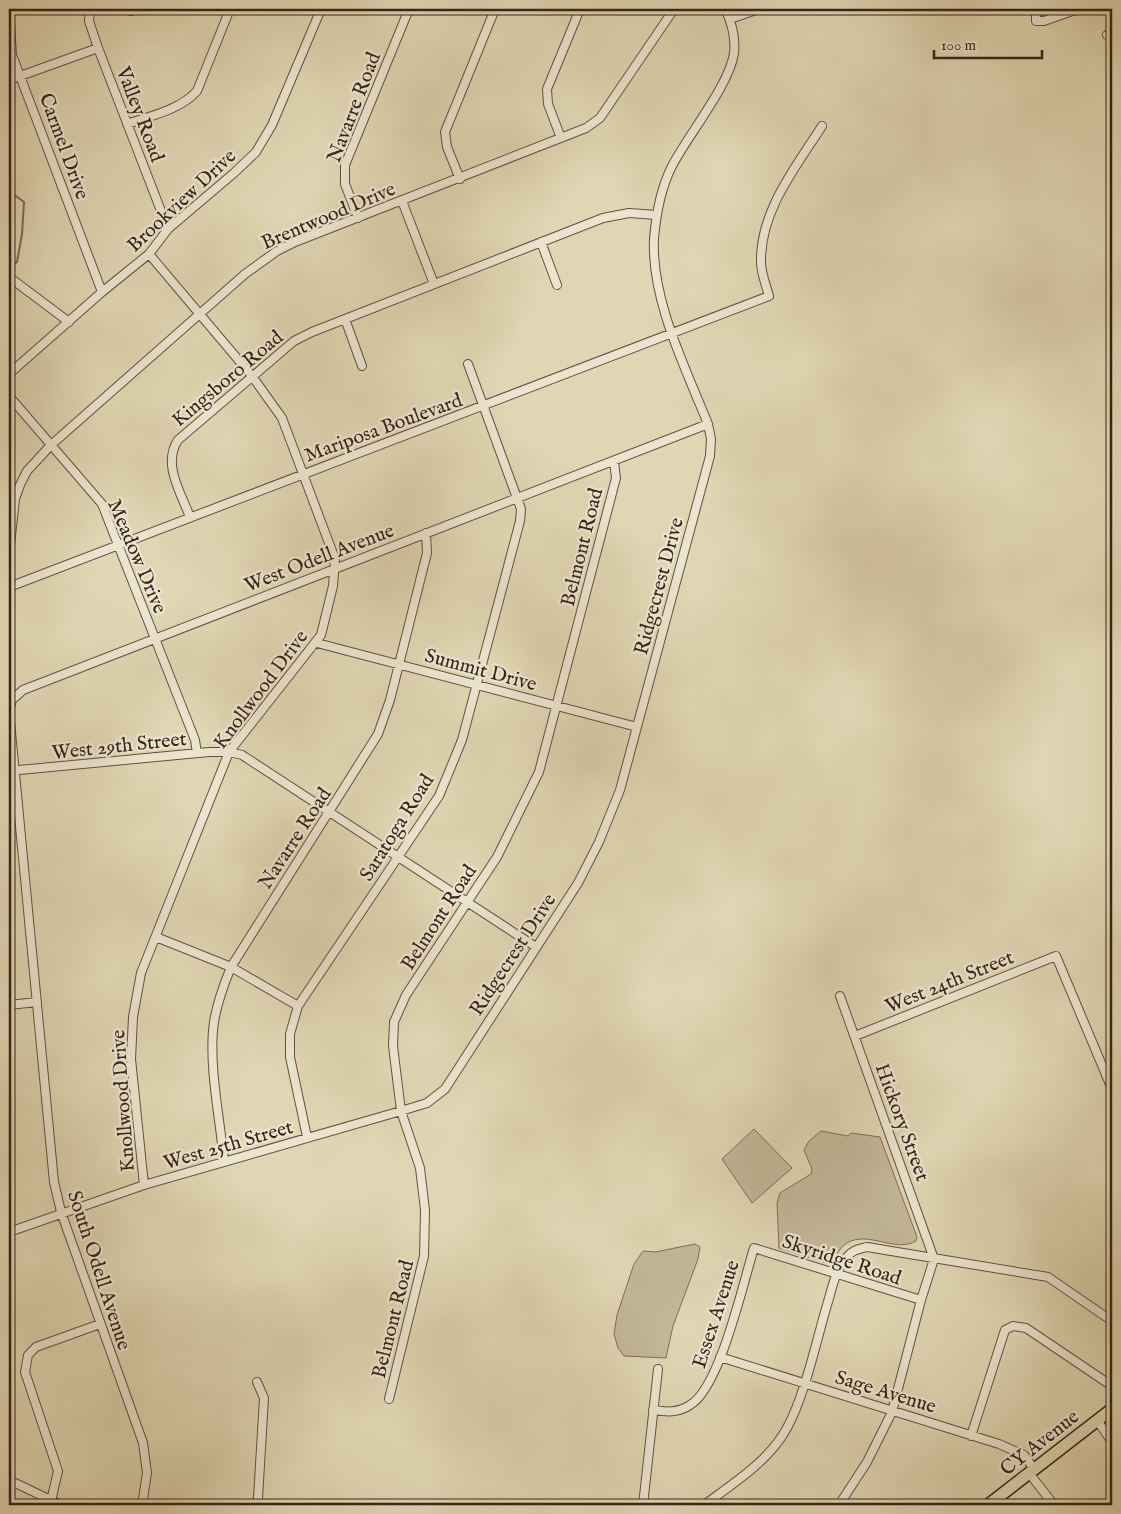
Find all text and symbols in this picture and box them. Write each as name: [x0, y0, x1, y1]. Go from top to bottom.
scale bar: [934, 28, 1041, 60]
text: 100 m: [941, 36, 977, 55]
street label: Navarre Road: [322, 49, 387, 166]
street label: Valley Road: [110, 62, 169, 166]
street label: Carmel Drive: [33, 90, 94, 203]
street label: Brookview Drive: [122, 144, 242, 258]
street label: Brentwood Drive: [258, 177, 399, 256]
street label: Kingsboro Road: [167, 325, 289, 433]
street label: Mariposa Boulevard: [301, 388, 466, 469]
street label: Belmont Road: [556, 485, 609, 609]
street label: Meadow Drive: [101, 496, 172, 618]
street label: Ridgecrest Drive: [629, 515, 690, 658]
street label: West Odell Avenue: [241, 518, 398, 598]
street label: Knollwood Drive: [208, 625, 314, 754]
street label: Summit Drive: [422, 644, 539, 697]
street label: West 29th Street: [51, 727, 188, 766]
street label: Saratoga Road: [354, 769, 440, 886]
street label: Navarre Road: [253, 783, 338, 894]
street label: Belmont Road: [396, 860, 483, 975]
street label: Ridgecrest Drive: [464, 889, 562, 1021]
street label: West 24th Street: [882, 945, 1018, 1020]
street label: Knollwood Drive: [106, 1029, 141, 1173]
street label: Hickory Street: [869, 1060, 935, 1185]
street label: West 25th Street: [161, 1115, 296, 1176]
street label: South Odell Avenue: [61, 1188, 136, 1353]
street label: Skyridge Road: [779, 1229, 905, 1292]
street label: Belmont Road: [367, 1257, 420, 1381]
street label: Essex Avenue: [687, 1257, 746, 1372]
street label: Sage Avenue: [832, 1365, 939, 1420]
street label: CY Avenue: [995, 1405, 1084, 1482]

